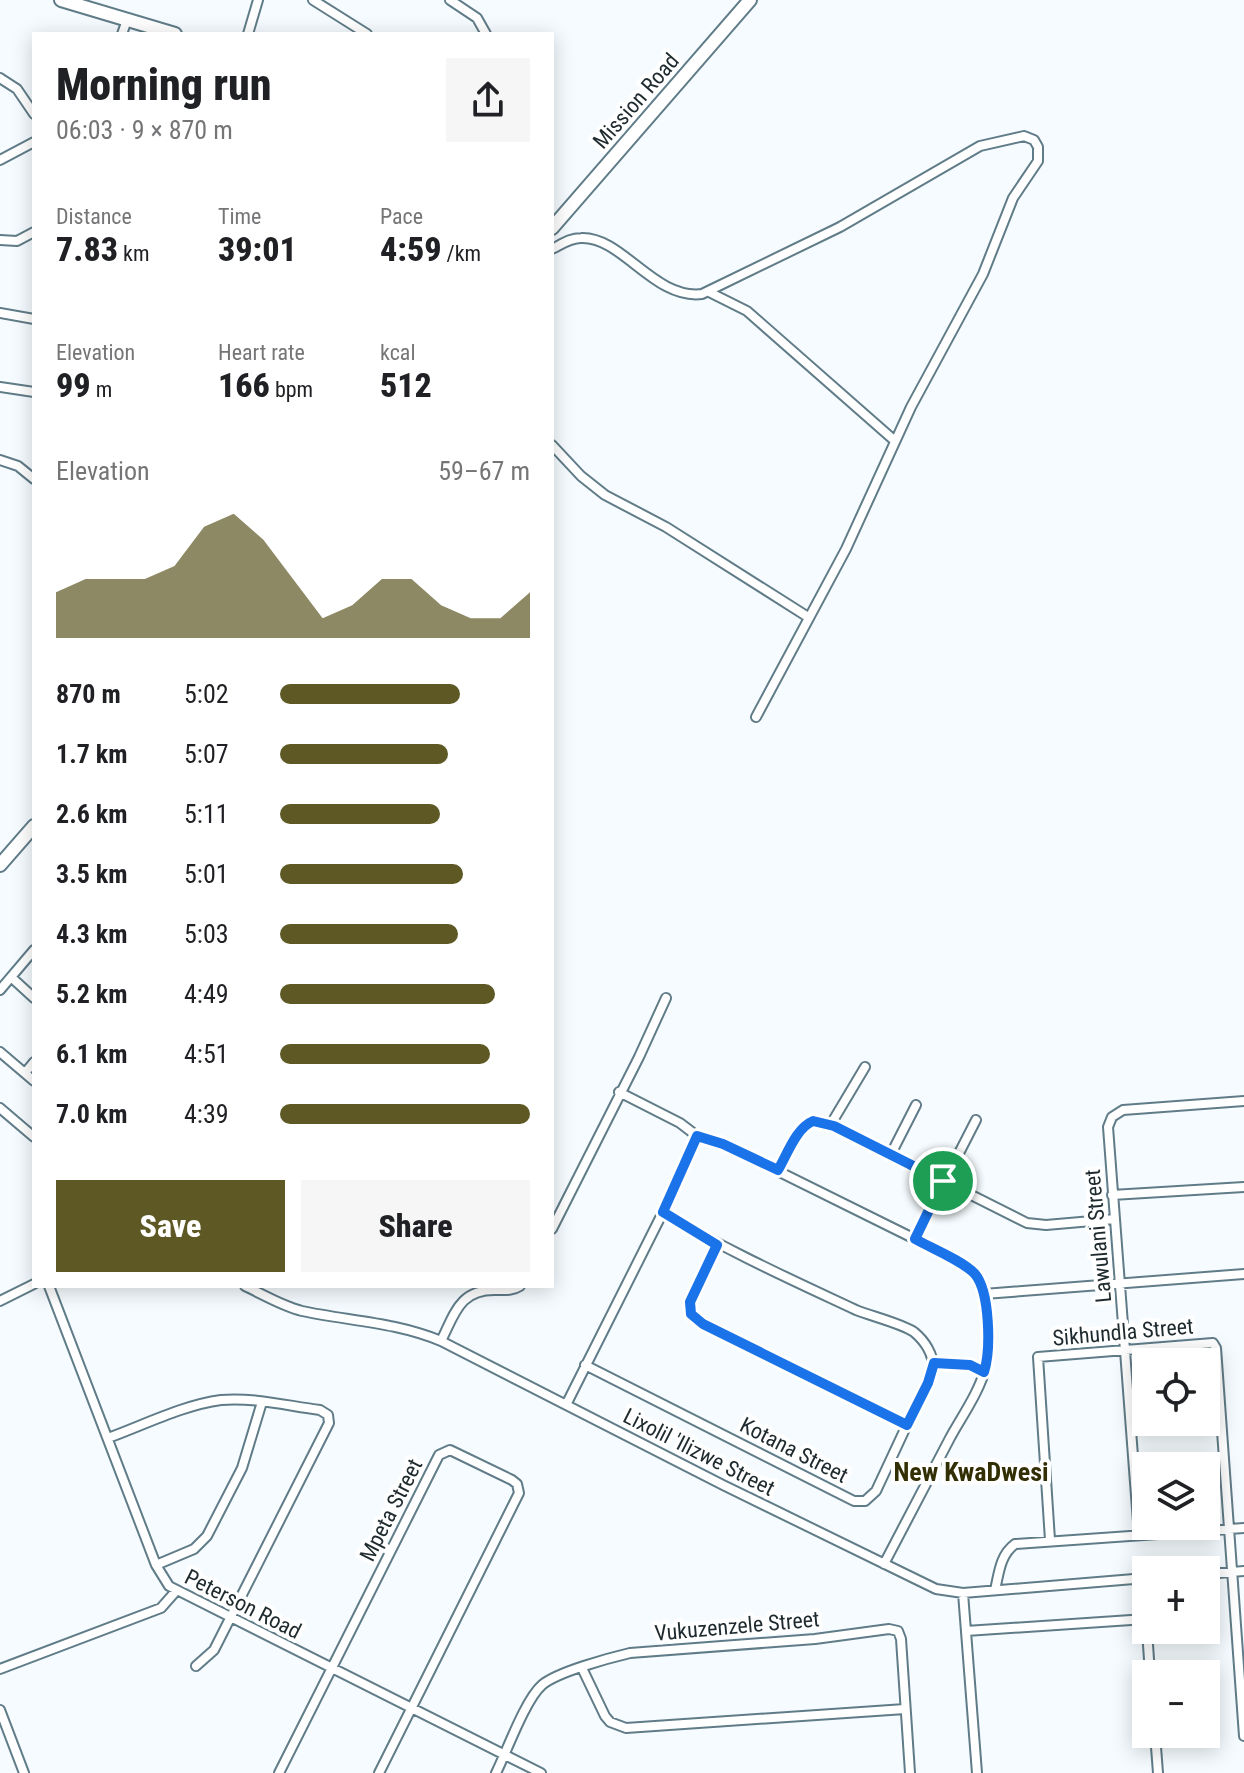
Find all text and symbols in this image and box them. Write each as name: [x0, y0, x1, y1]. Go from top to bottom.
street label: Mission Road: [588, 48, 684, 154]
button: share: [446, 58, 530, 142]
text: Morning run: [56, 59, 272, 111]
text: 06:03 · 9 × 870 m: [56, 115, 233, 145]
text: Distance: [56, 204, 132, 229]
text: Time: [218, 204, 261, 229]
text: Pace: [380, 204, 423, 229]
text: 7.83: [56, 229, 118, 269]
text: 39:01: [218, 229, 297, 269]
text: 4:59: [380, 229, 441, 269]
text: km: [118, 241, 149, 266]
text: /km: [441, 241, 481, 266]
text: Elevation: [56, 340, 135, 365]
text: Heart rate: [218, 340, 305, 365]
text: kcal: [380, 340, 415, 365]
text: 99: [56, 365, 91, 405]
text: 166: [218, 365, 270, 405]
text: 512: [380, 365, 432, 405]
text: m: [91, 377, 112, 402]
text: bpm: [270, 377, 313, 402]
text: Elevation: [56, 456, 150, 486]
text: 59–67 m: [438, 456, 530, 486]
text: 870 m: [56, 679, 121, 709]
text: 5:02: [184, 679, 229, 709]
text: 1.7 km: [56, 739, 128, 769]
text: 5:07: [184, 739, 229, 769]
text: 2.6 km: [56, 799, 128, 829]
text: 5:11: [184, 799, 229, 829]
text: 3.5 km: [56, 859, 128, 889]
text: 5:01: [184, 859, 229, 889]
text: 4.3 km: [56, 919, 128, 949]
text: 5:03: [184, 919, 229, 949]
text: 5.2 km: [56, 979, 128, 1009]
text: 4:49: [184, 979, 229, 1009]
text: 6.1 km: [56, 1039, 128, 1069]
text: 4:51: [184, 1039, 229, 1069]
text: 7.0 km: [56, 1099, 128, 1129]
text: 4:39: [184, 1099, 229, 1129]
pin: [909, 1147, 977, 1215]
icon: arrive: [921, 1159, 965, 1203]
street label: Lawulani Street: [1080, 1168, 1116, 1304]
button: Save: [56, 1180, 285, 1272]
button: Share: [301, 1180, 530, 1272]
street label: Sikhundla Street: [1051, 1313, 1195, 1351]
map controls: [1132, 1348, 1220, 1748]
button: locate: [1132, 1348, 1220, 1436]
street label: Lixolil 'Ilizwe Street: [619, 1403, 779, 1501]
street label: Kotana Street: [736, 1412, 852, 1488]
button: layers: [1132, 1452, 1220, 1540]
street label: Mpeta Street: [355, 1455, 427, 1565]
district label: New KwaDwesi: [893, 1457, 1049, 1487]
button: +: [1132, 1556, 1220, 1644]
street label: Peterson Road: [181, 1564, 305, 1644]
street label: Vukuzenzele Street: [654, 1606, 820, 1646]
button: −: [1132, 1660, 1220, 1748]

